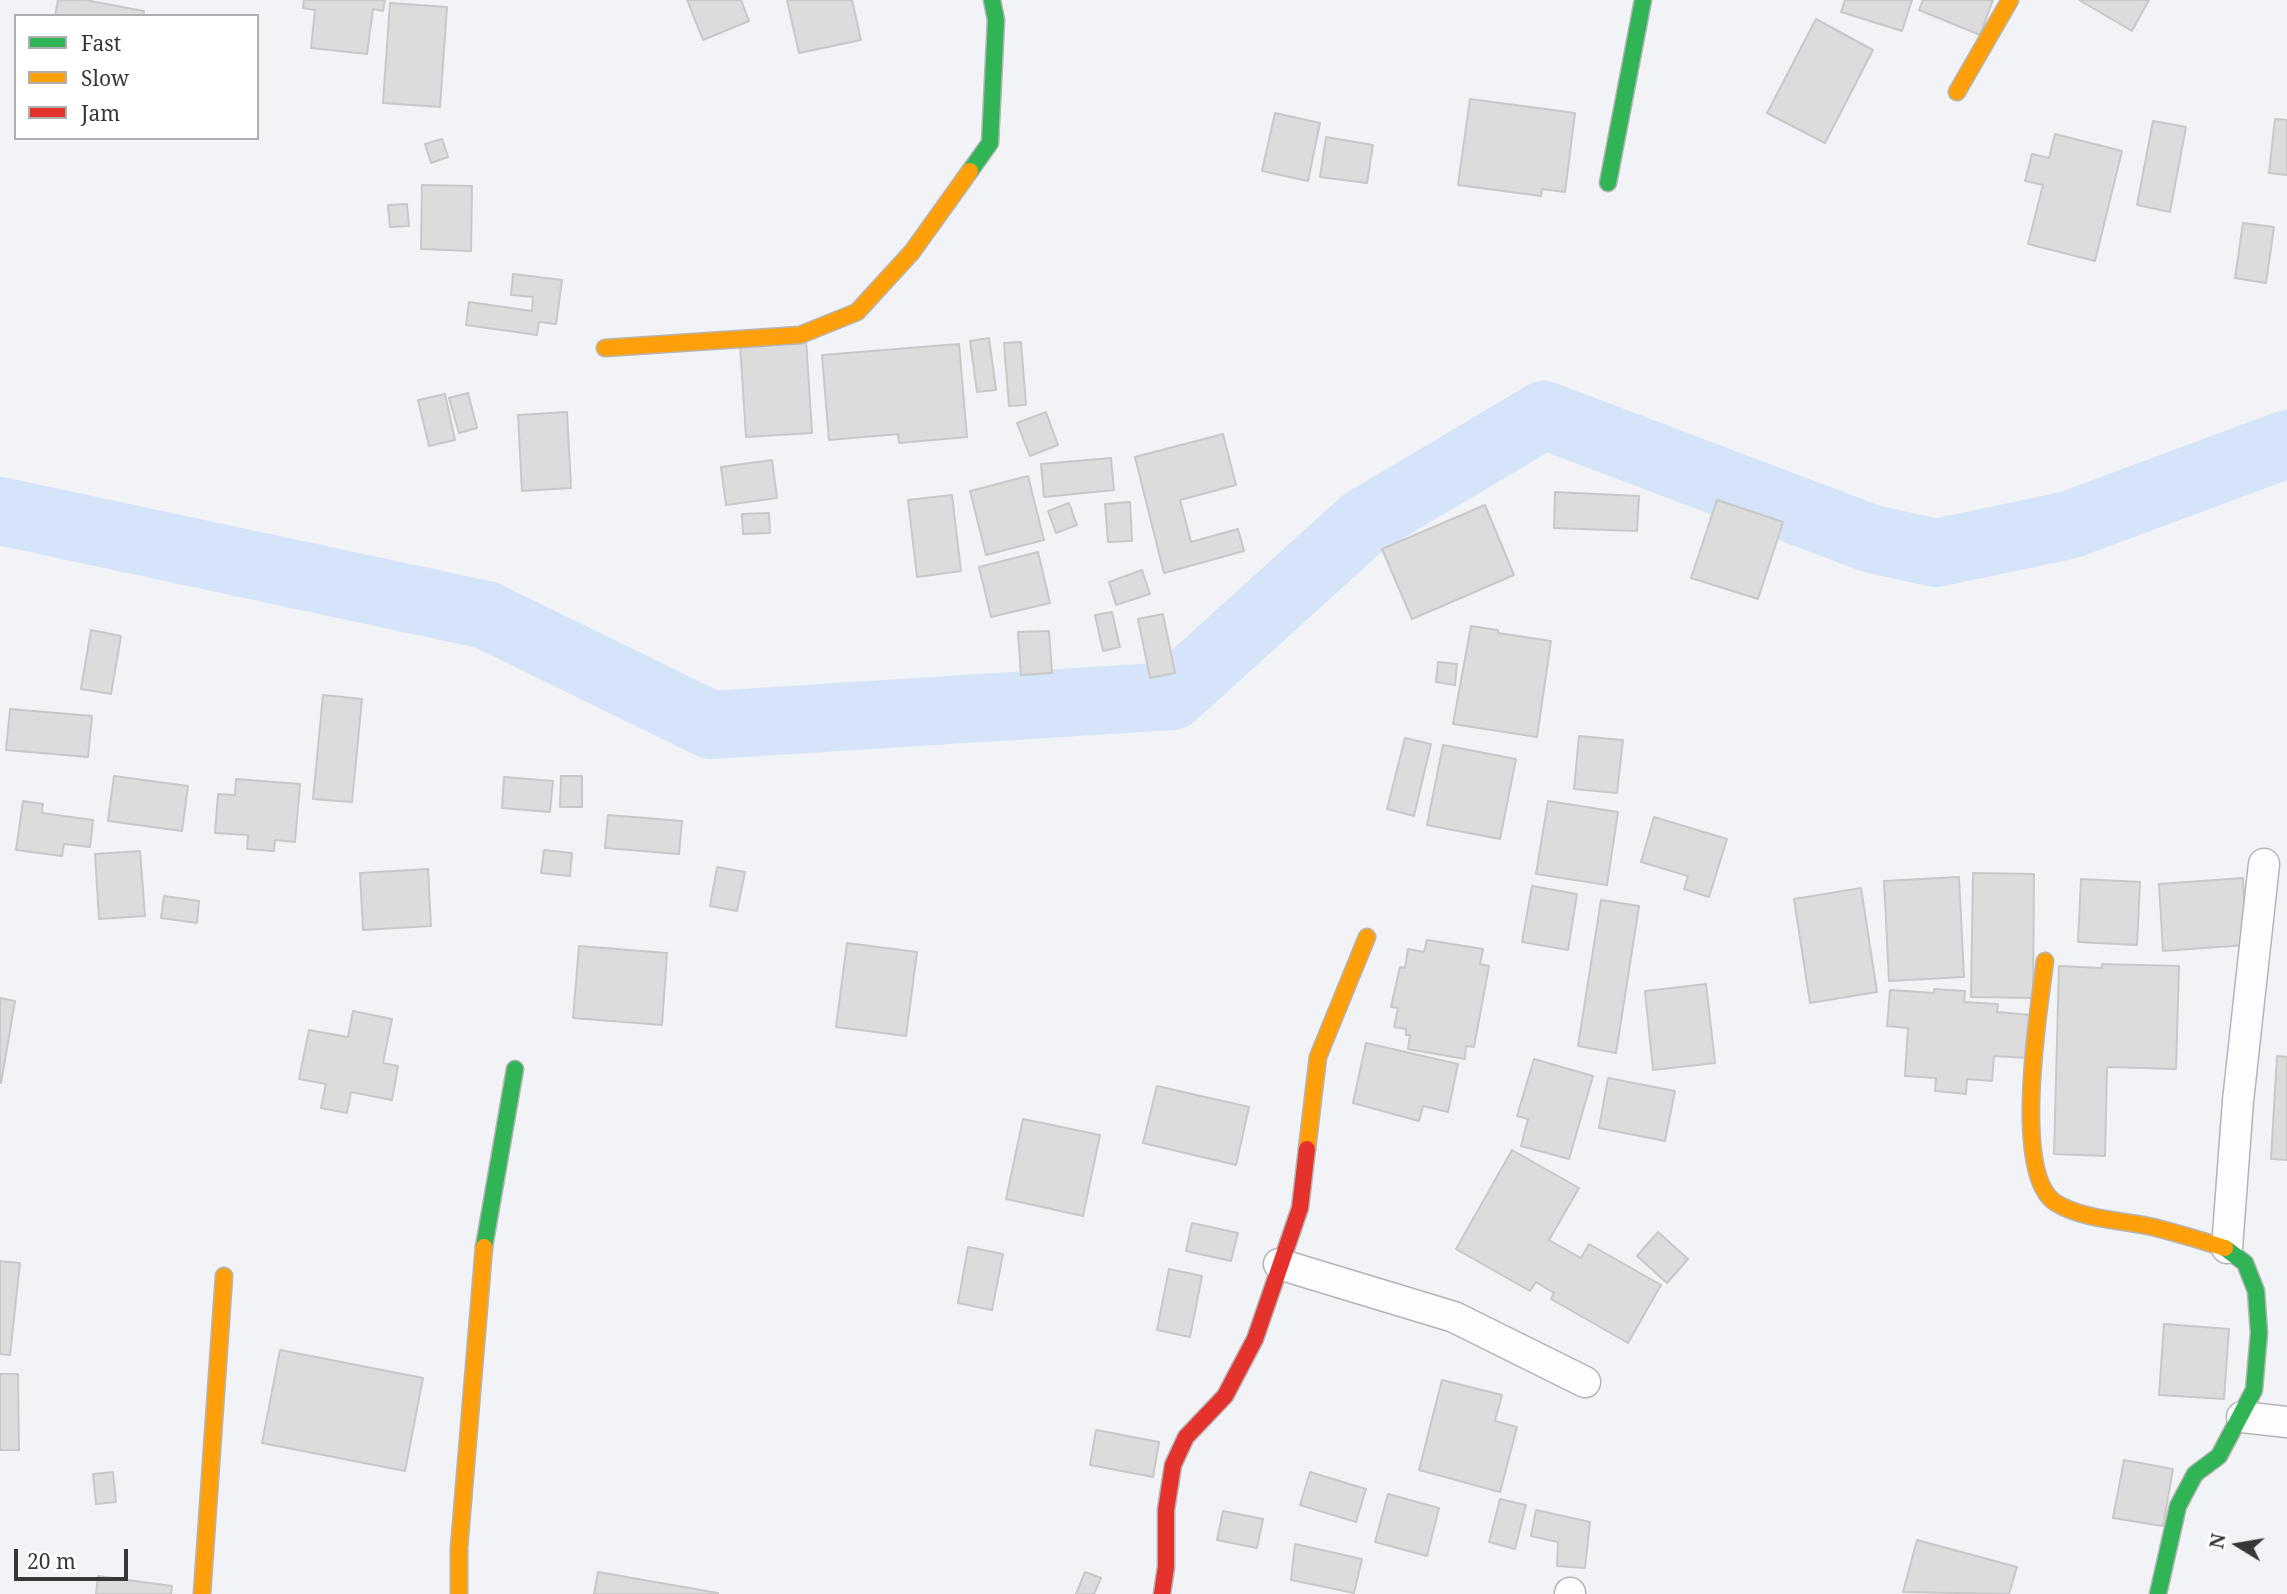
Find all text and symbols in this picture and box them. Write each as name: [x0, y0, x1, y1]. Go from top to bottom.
legend: [14, 14, 259, 140]
text: Fast: [81, 29, 121, 57]
text: Slow: [81, 64, 129, 92]
text: Jam: [81, 99, 120, 127]
north arrow: [2203, 1510, 2273, 1580]
text: N: [2203, 1531, 2232, 1551]
scale bar: [18, 1534, 131, 1578]
text: 20 m: [27, 1547, 76, 1575]

